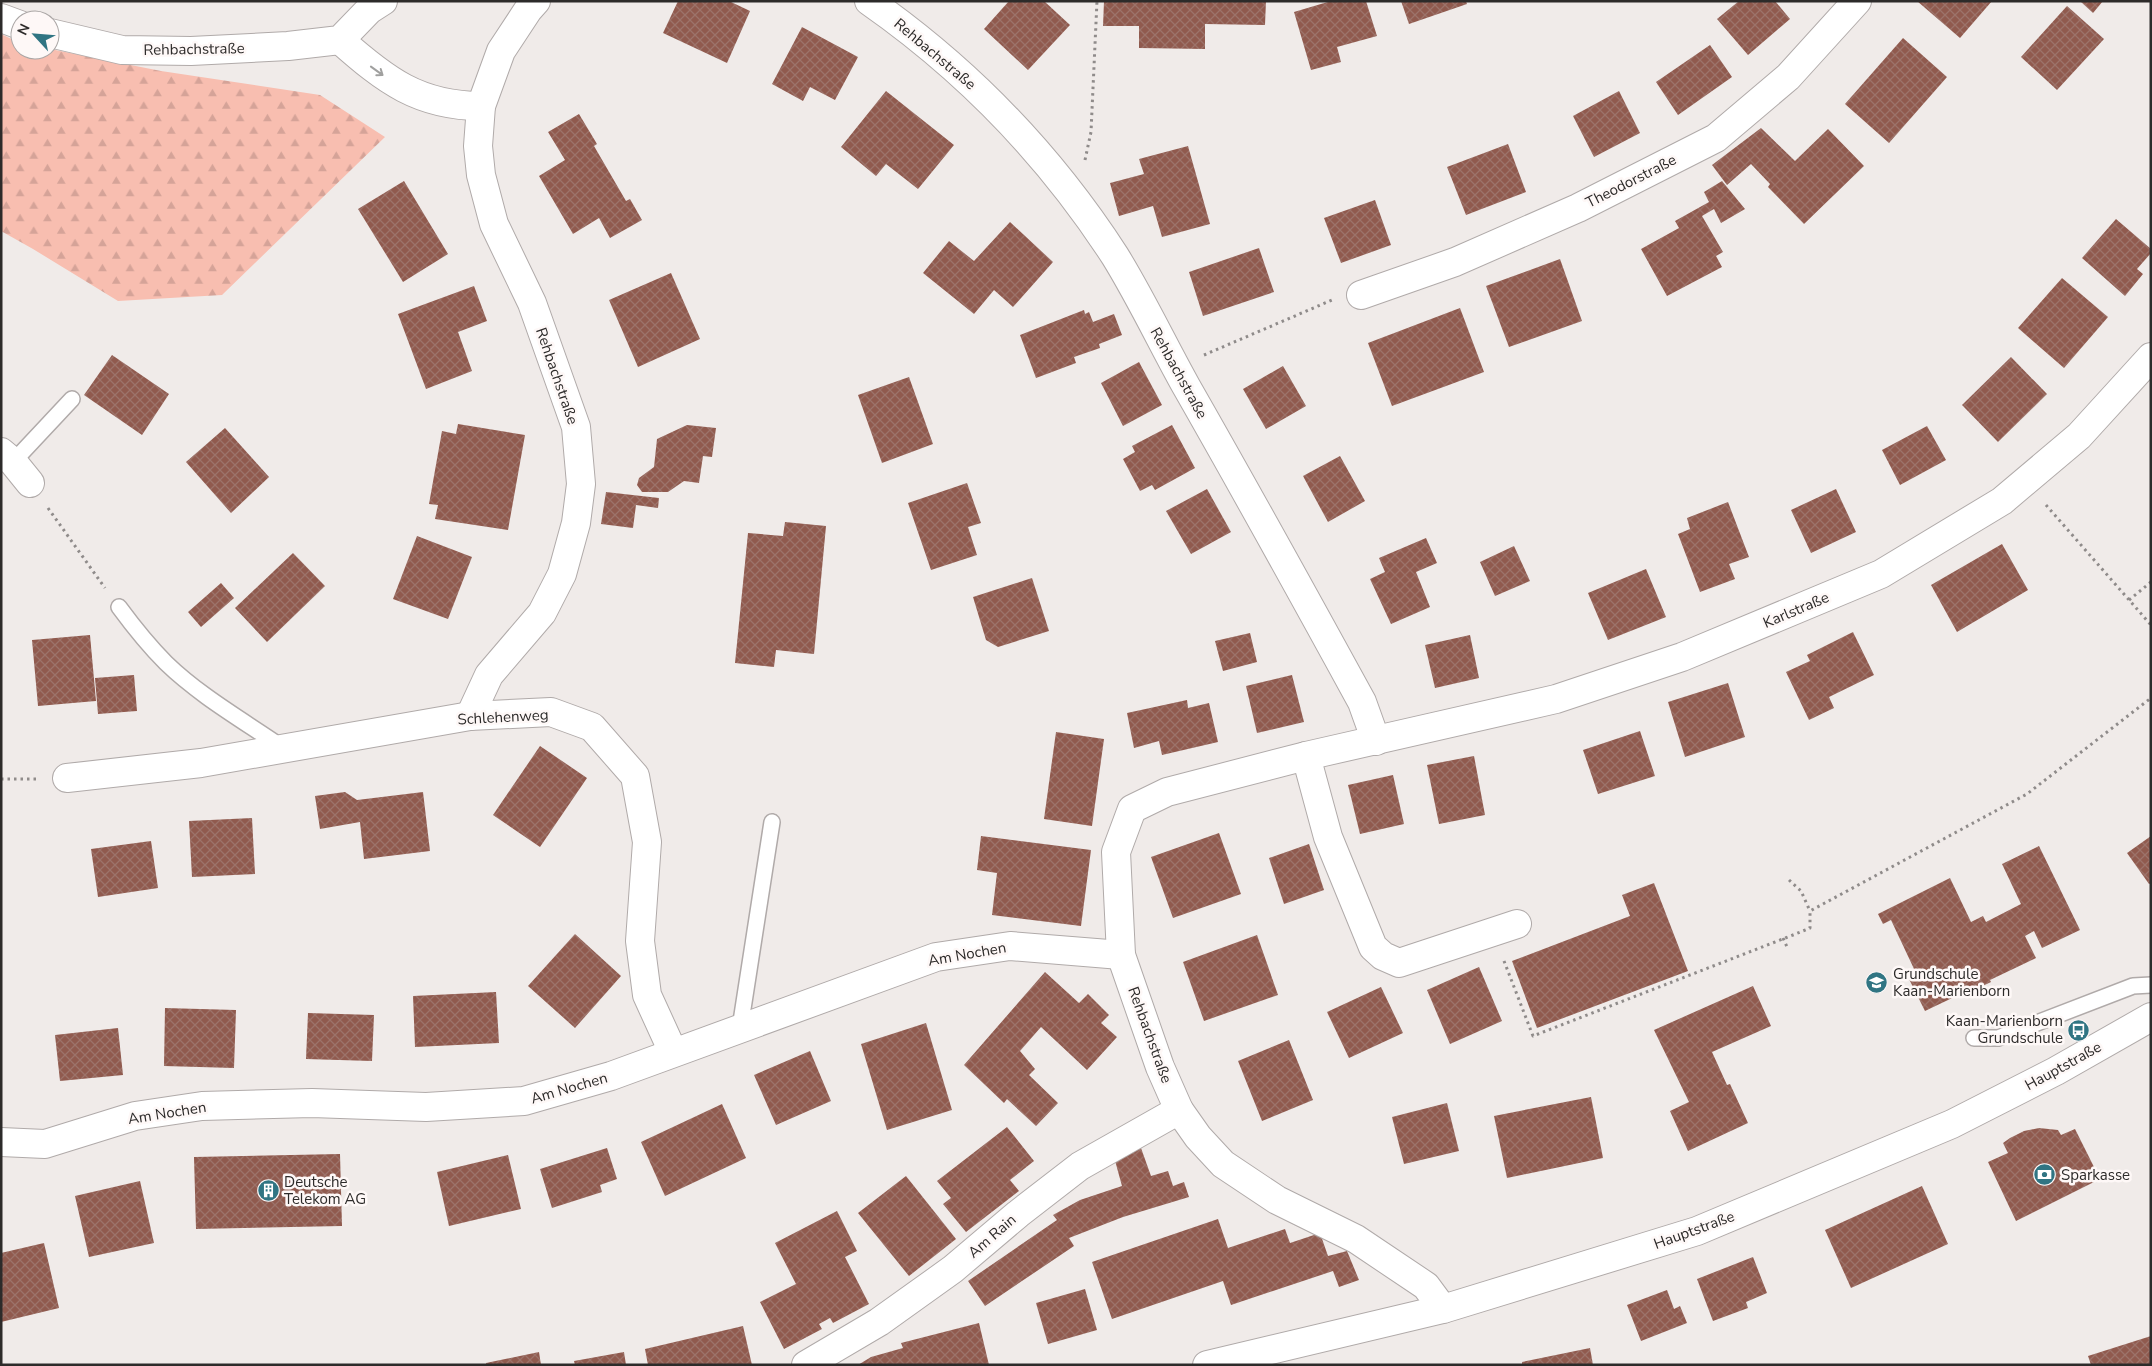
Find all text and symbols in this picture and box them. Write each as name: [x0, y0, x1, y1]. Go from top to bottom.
north arrow: [10, 10, 60, 60]
street label: Rehbachstraße: [890, 14, 980, 94]
text: N: [13, 21, 35, 38]
street label: Rehbachstraße: [143, 38, 245, 60]
one-way arrow: [370, 66, 384, 76]
street label: Theodorstraße: [1582, 150, 1680, 212]
street label: Rehbachstraße: [1146, 324, 1212, 422]
street label: Rehbachstraße: [531, 325, 583, 427]
street label: Karlstraße: [1760, 587, 1832, 633]
street label: Schlehenweg: [457, 705, 549, 729]
street label: Am Nochen: [926, 937, 1008, 971]
place label: Grundschule Kaan-Marienborn: [1893, 964, 2010, 1001]
school or university icon: Grundschule Kaan-Marienborn: [1865, 971, 1889, 995]
street label: Rehbachstraße: [1123, 984, 1177, 1086]
place label: Kaan-Marienborn Grundschule: [1946, 1011, 2063, 1048]
bus stop icon: Kaan-Marienborn Grundschule: [2067, 1018, 2091, 1042]
street label: Hauptstraße: [2021, 1037, 2105, 1095]
street label: Am Nochen: [528, 1067, 610, 1109]
street label: Am Nochen: [126, 1097, 208, 1129]
bank icon: Sparkasse: [2033, 1163, 2057, 1187]
place label: Sparkasse: [2061, 1165, 2130, 1185]
place label: Deutsche Telekom AG: [284, 1172, 366, 1209]
building icon: Deutsche Telekom AG: [256, 1179, 280, 1203]
street label: Hauptstraße: [1651, 1206, 1737, 1254]
street label: Am Rain: [964, 1210, 1020, 1262]

